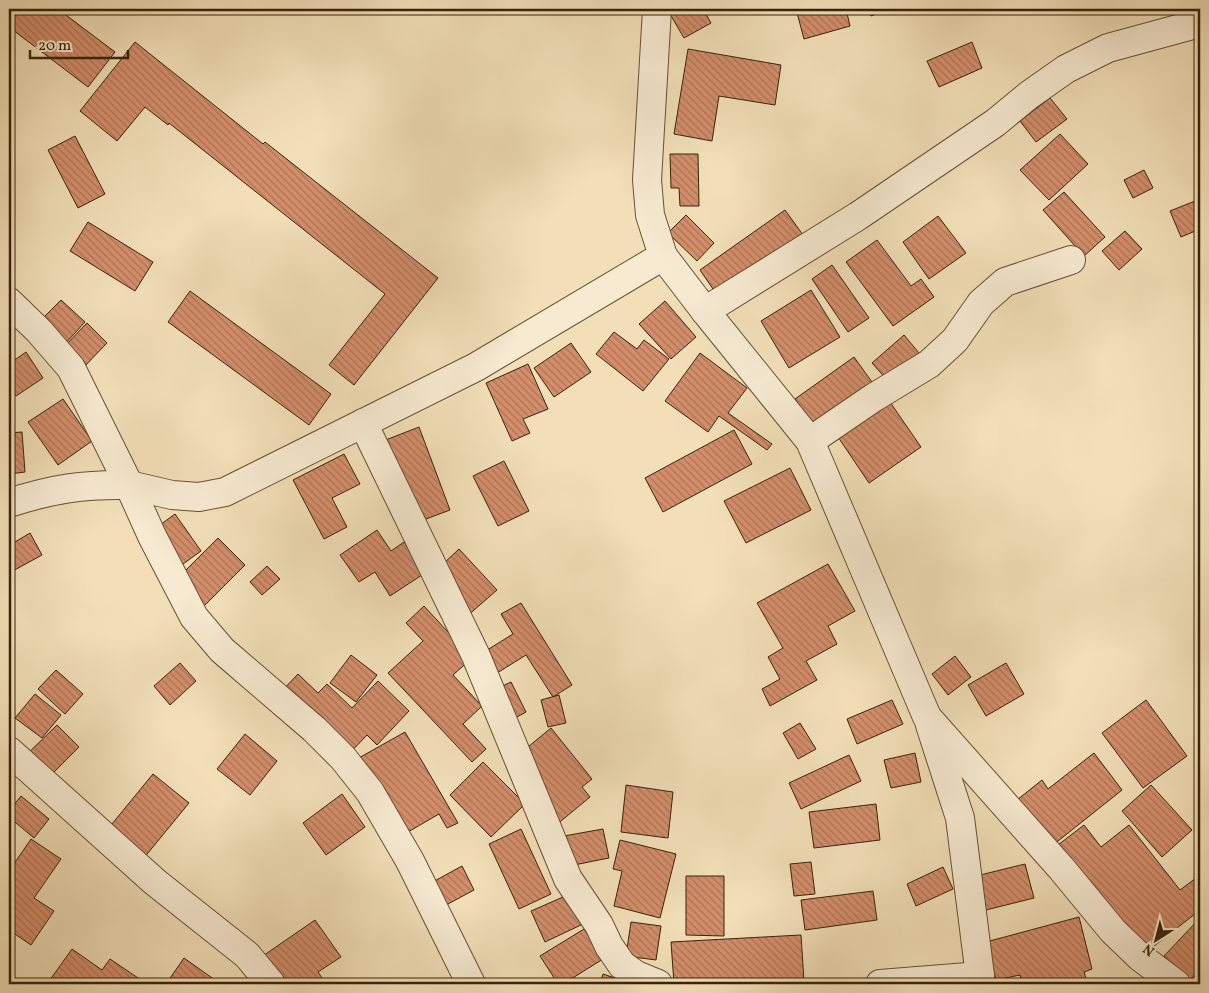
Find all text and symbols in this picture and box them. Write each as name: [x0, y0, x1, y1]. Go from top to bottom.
scale bar: [30, 28, 128, 60]
text: 20 m: [38, 36, 71, 57]
north arrow: [1132, 916, 1182, 966]
text: N: [1140, 939, 1159, 960]

